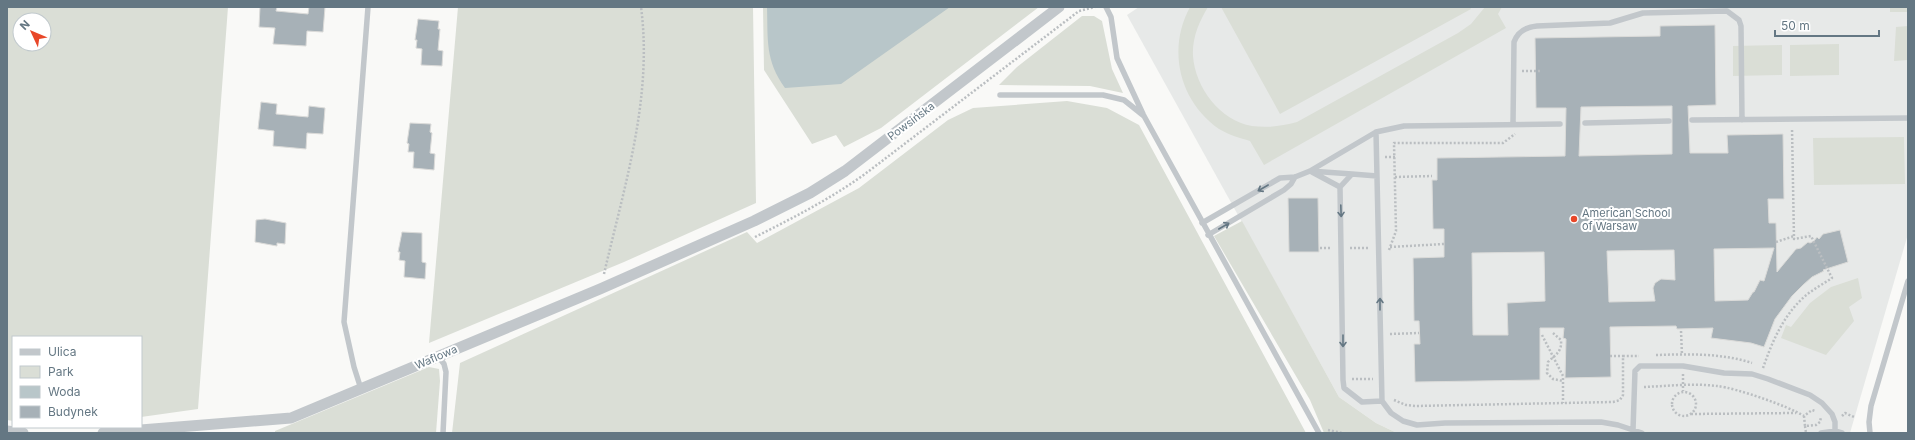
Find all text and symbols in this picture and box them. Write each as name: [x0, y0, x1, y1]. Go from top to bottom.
north arrow: [12, 12, 52, 52]
scale bar: [1775, 12, 1879, 38]
text: N: [17, 17, 33, 33]
text: 50 m: [1781, 18, 1810, 33]
street label: Powsińska: [885, 99, 937, 143]
one-way arrow: [1257, 185, 1269, 193]
one-way arrow: [1337, 204, 1344, 217]
place label: American School of Warsaw: [1582, 206, 1670, 233]
marker: American School of Warsaw: [1569, 214, 1579, 224]
one-way arrow: [1218, 221, 1230, 229]
one-way arrow: [1376, 298, 1384, 311]
one-way arrow: [1339, 334, 1347, 347]
legend: [12, 336, 142, 428]
street label: Waflowa: [413, 342, 459, 372]
text: Ulica: [48, 344, 76, 359]
text: Park: [48, 364, 74, 379]
text: Woda: [48, 384, 81, 399]
text: Budynek: [48, 404, 98, 419]

